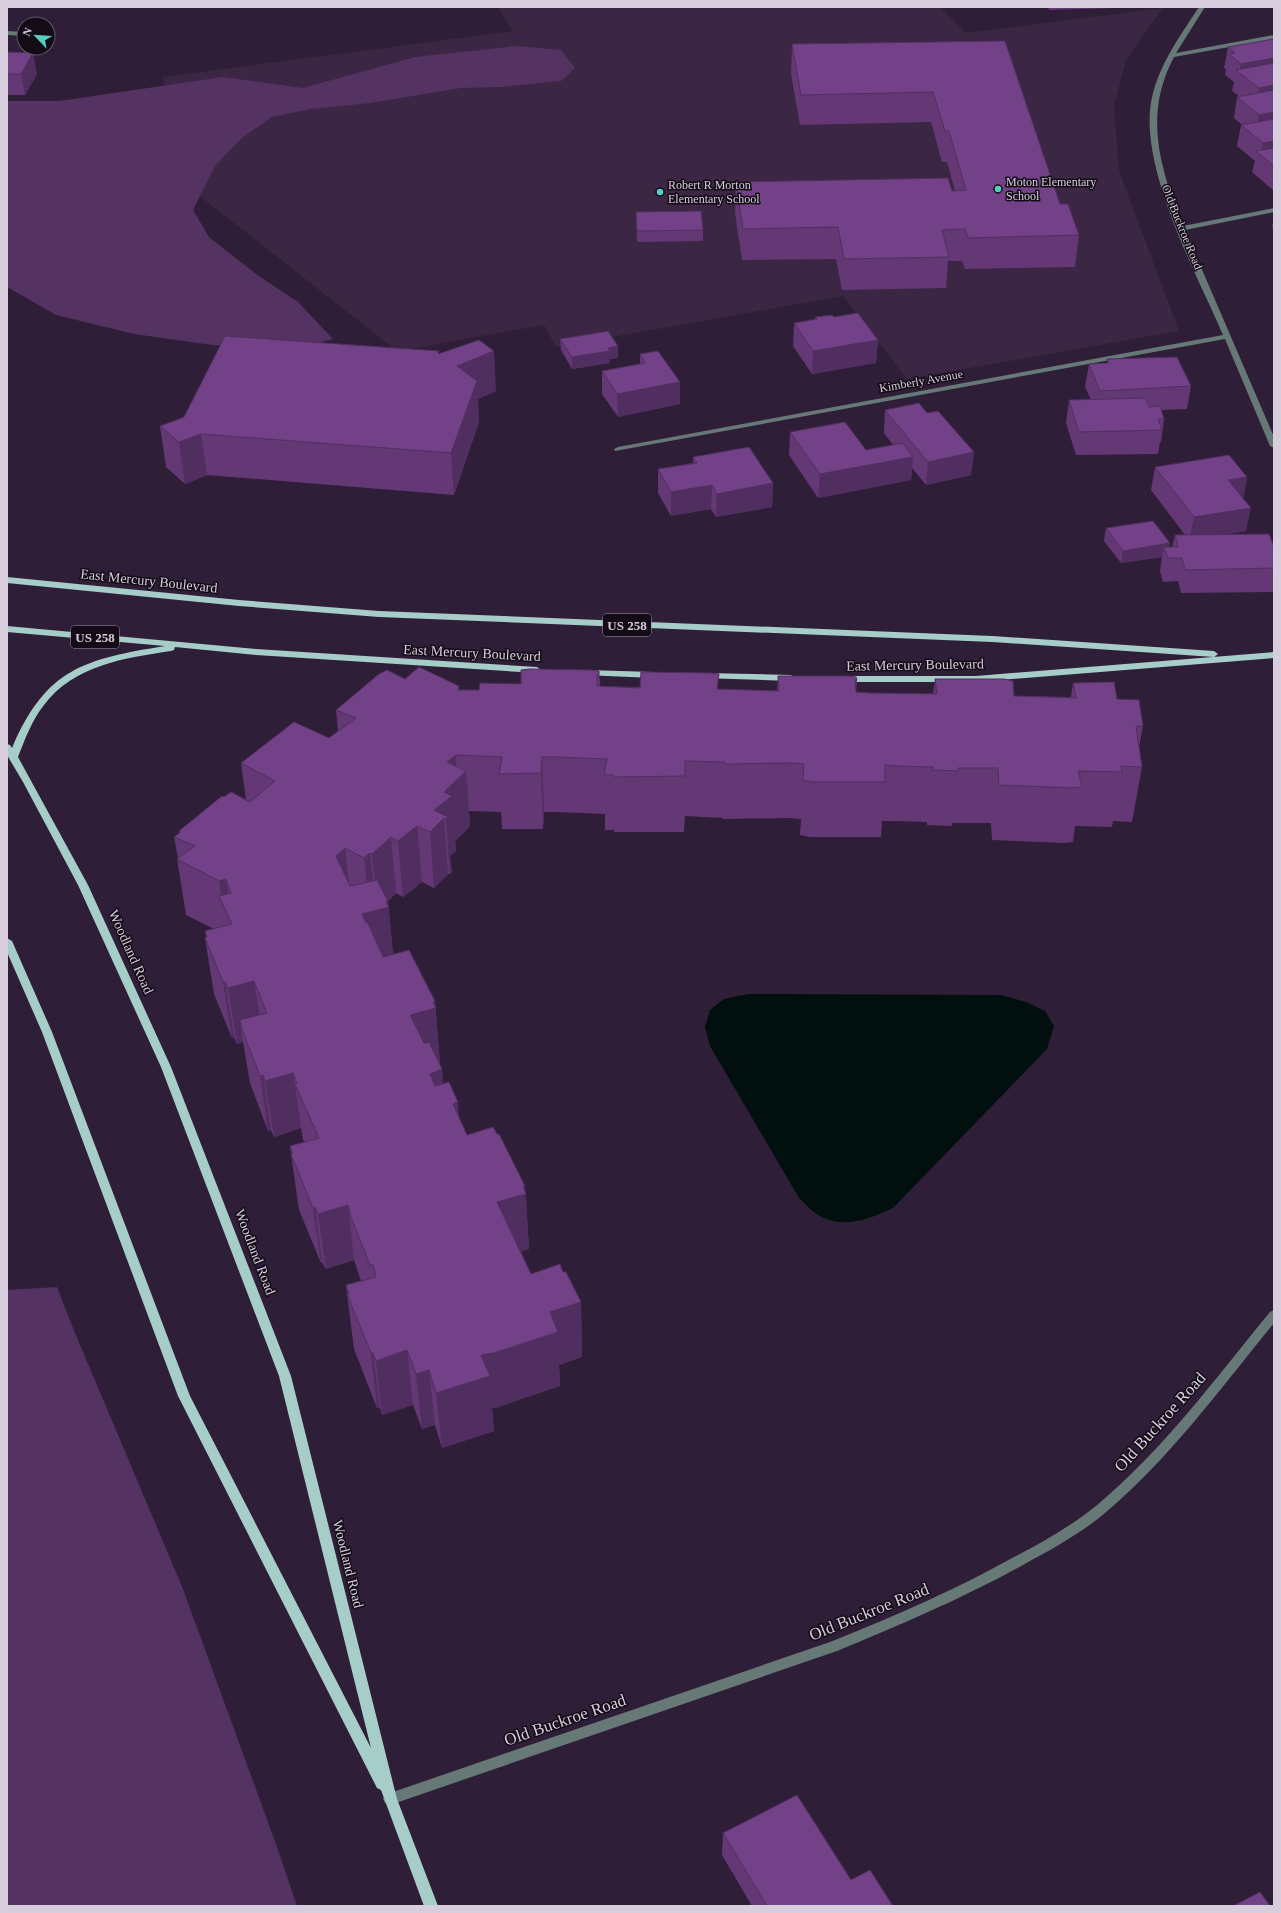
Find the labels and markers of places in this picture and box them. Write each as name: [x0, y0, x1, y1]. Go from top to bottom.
place label: Moton Elementary School: [1006, 175, 1096, 203]
place label: Robert R Morton Elementary School: [668, 178, 760, 206]
marker: Moton Elementary School: [993, 184, 1003, 194]
marker: Robert R Morton Elementary School: [655, 187, 665, 197]

